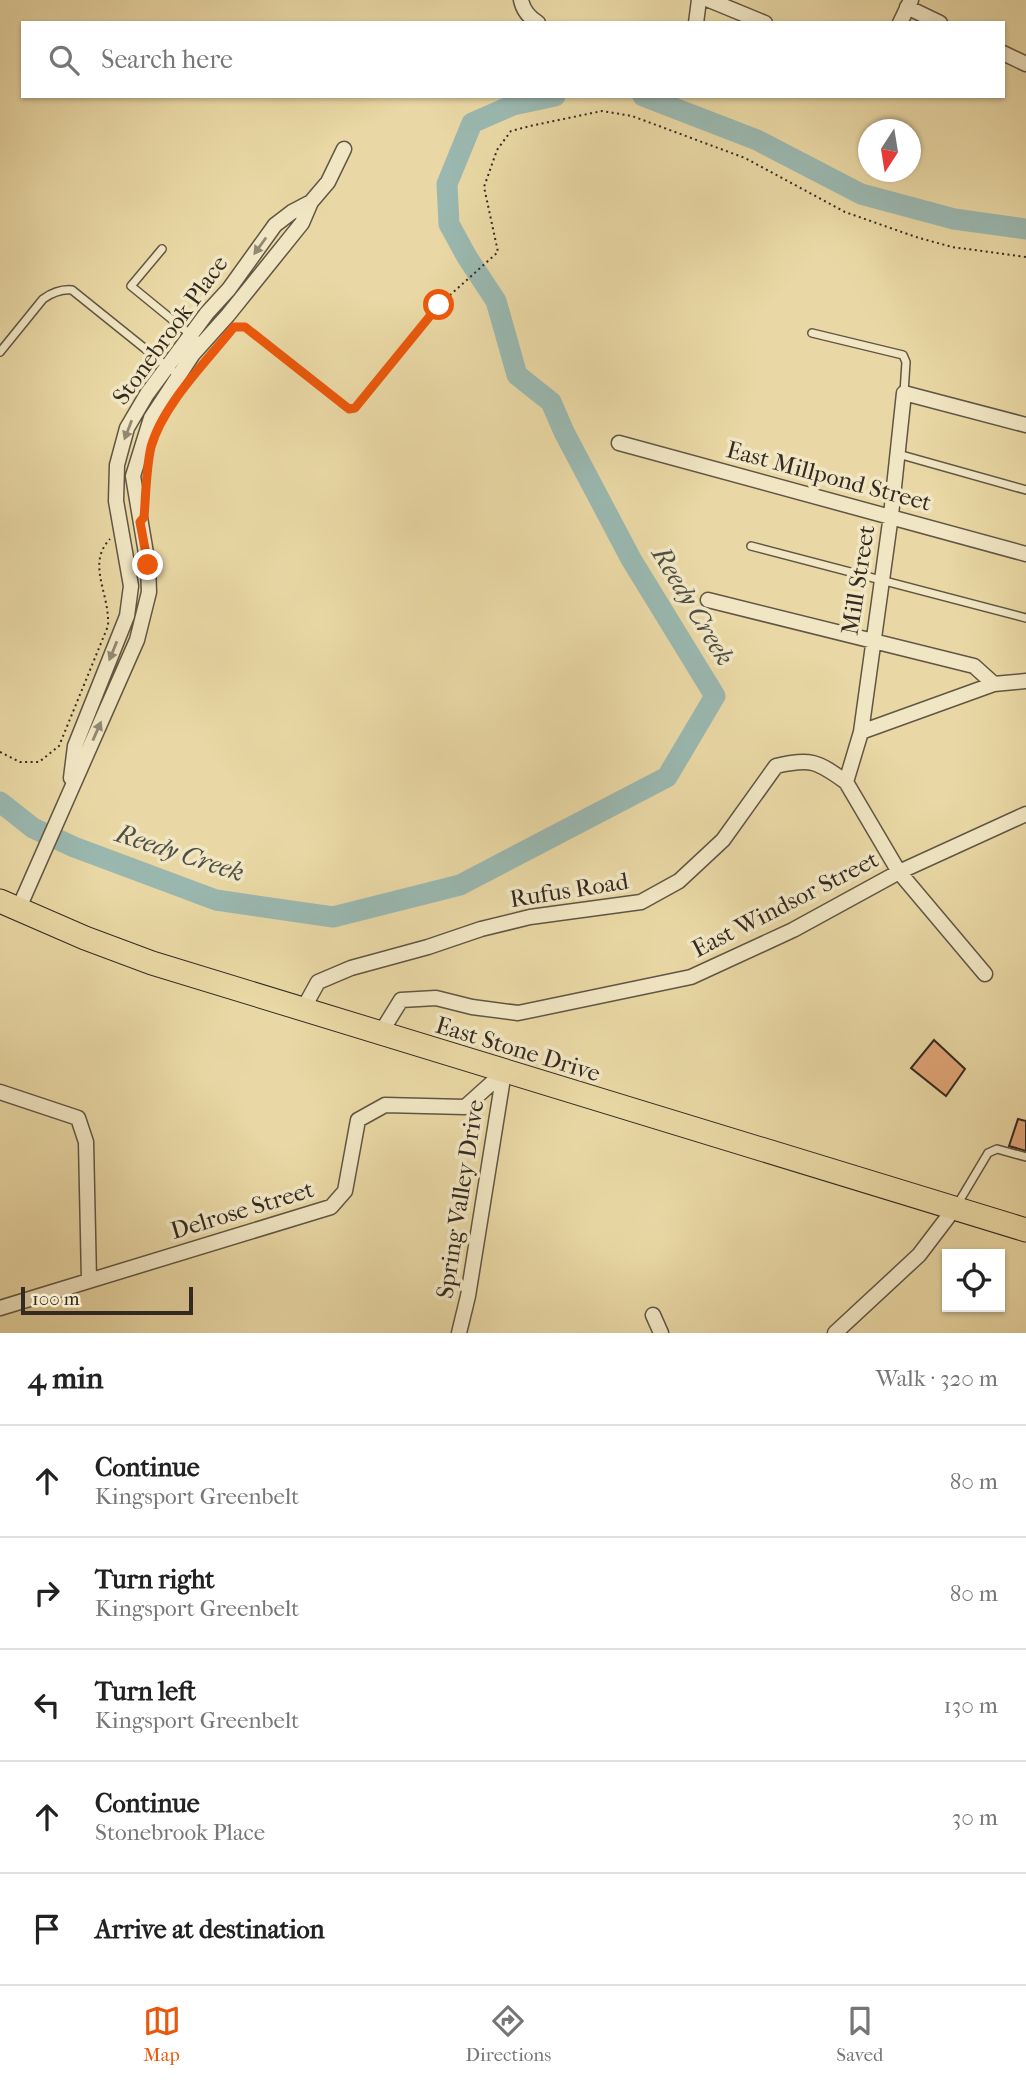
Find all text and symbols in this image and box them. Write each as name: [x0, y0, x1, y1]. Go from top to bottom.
search box: [21, 21, 1005, 98]
icon: search: [45, 41, 83, 79]
text: Search here: [101, 44, 233, 75]
north arrow: [858, 119, 921, 182]
one-way arrow: [253, 237, 267, 255]
street label: Stonebrook Place: [107, 250, 234, 410]
route start: [423, 289, 454, 320]
one-way arrow: [122, 420, 133, 441]
street label: East Millpond Street: [723, 435, 935, 517]
street label: Mill Street: [836, 523, 881, 637]
water label: Reedy Creek: [644, 539, 741, 671]
route end: [132, 549, 163, 580]
one-way arrow: [108, 641, 119, 662]
one-way arrow: [91, 721, 103, 741]
water label: Reedy Creek: [110, 817, 248, 888]
street label: East Windsor Street: [687, 845, 883, 963]
street label: Rufus Road: [508, 867, 631, 913]
street label: East Stone Drive: [432, 1011, 604, 1087]
street label: Spring Valley Drive: [430, 1097, 490, 1300]
street label: Delrose Street: [167, 1175, 317, 1245]
map controls: [942, 1249, 1005, 1312]
button: locate: [942, 1249, 1005, 1312]
scale bar: [21, 1284, 192, 1316]
text: 100 m: [32, 1288, 80, 1310]
text: 4 min: [28, 1361, 103, 1396]
text: Walk · 320 m: [876, 1365, 998, 1392]
text: Continue: [95, 1452, 200, 1483]
icon: ahead: [28, 1462, 66, 1500]
text: 80 m: [950, 1468, 998, 1495]
text: Kingsport Greenbelt: [95, 1483, 299, 1510]
text: Turn right: [95, 1564, 215, 1595]
icon: right: [28, 1574, 66, 1612]
text: 80 m: [950, 1580, 998, 1607]
text: Kingsport Greenbelt: [95, 1595, 299, 1622]
text: Turn left: [95, 1676, 196, 1707]
icon: left: [28, 1686, 66, 1724]
text: 130 m: [944, 1692, 998, 1719]
text: Kingsport Greenbelt: [95, 1707, 299, 1734]
text: Continue: [95, 1788, 200, 1819]
icon: ahead: [28, 1798, 66, 1836]
text: 30 m: [952, 1804, 998, 1831]
text: Stonebrook Place: [95, 1819, 265, 1846]
icon: arrive: [28, 1910, 66, 1948]
text: Arrive at destination: [95, 1914, 325, 1945]
tab: Map: [143, 2002, 181, 2066]
tab: Directions: [466, 2002, 551, 2066]
tab: Saved: [836, 2002, 883, 2066]

